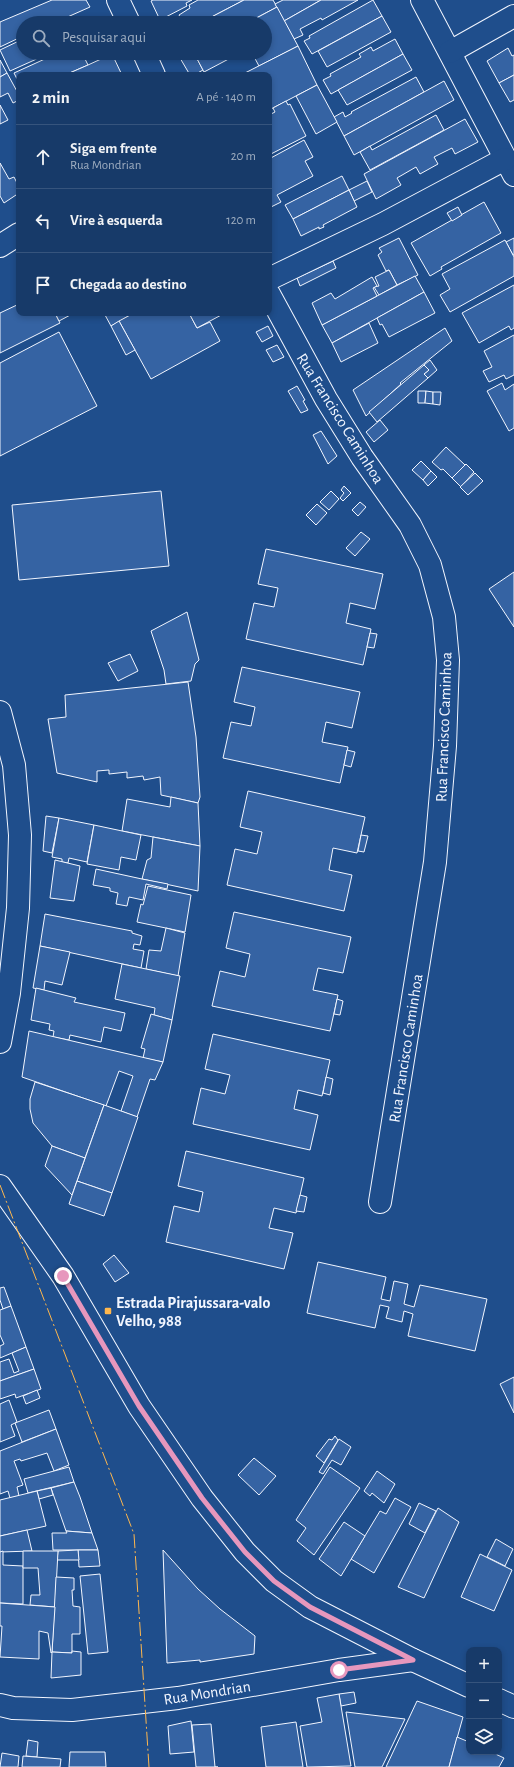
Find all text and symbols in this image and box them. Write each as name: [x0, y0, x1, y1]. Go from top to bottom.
search box: [16, 16, 272, 60]
icon: search: [30, 27, 52, 49]
text: Pesquisar aqui: [62, 30, 146, 45]
text: 2 min: [32, 89, 70, 106]
text: A pé · 140 m: [196, 91, 256, 104]
text: Siga em frente: [70, 141, 157, 156]
icon: ahead: [32, 146, 54, 168]
text: 20 m: [231, 150, 256, 163]
text: Rua Mondrian: [70, 159, 141, 172]
icon: left: [32, 210, 54, 232]
text: Vire à esquerda: [70, 213, 163, 228]
text: 120 m: [226, 214, 256, 227]
icon: arrive: [32, 274, 54, 296]
text: Chegada ao destino: [70, 277, 187, 292]
street label: Rua Francisco Caminhoa: [294, 351, 387, 486]
street label: Rua Francisco Caminhoa: [433, 652, 455, 802]
street label: Rua Francisco Caminhoa: [386, 973, 426, 1124]
route end: [54, 1267, 72, 1285]
place label: Estrada Pirajussara-valo Velho, 988: [116, 1295, 271, 1329]
marker: Estrada Pirajussara-valo Velho, 988: [103, 1306, 113, 1316]
map controls: [466, 1647, 502, 1755]
button: +: [466, 1647, 502, 1683]
route start: [330, 1661, 348, 1679]
street label: Rua Mondrian: [163, 1678, 252, 1708]
button: −: [466, 1683, 502, 1719]
button: layers: [466, 1719, 502, 1755]

